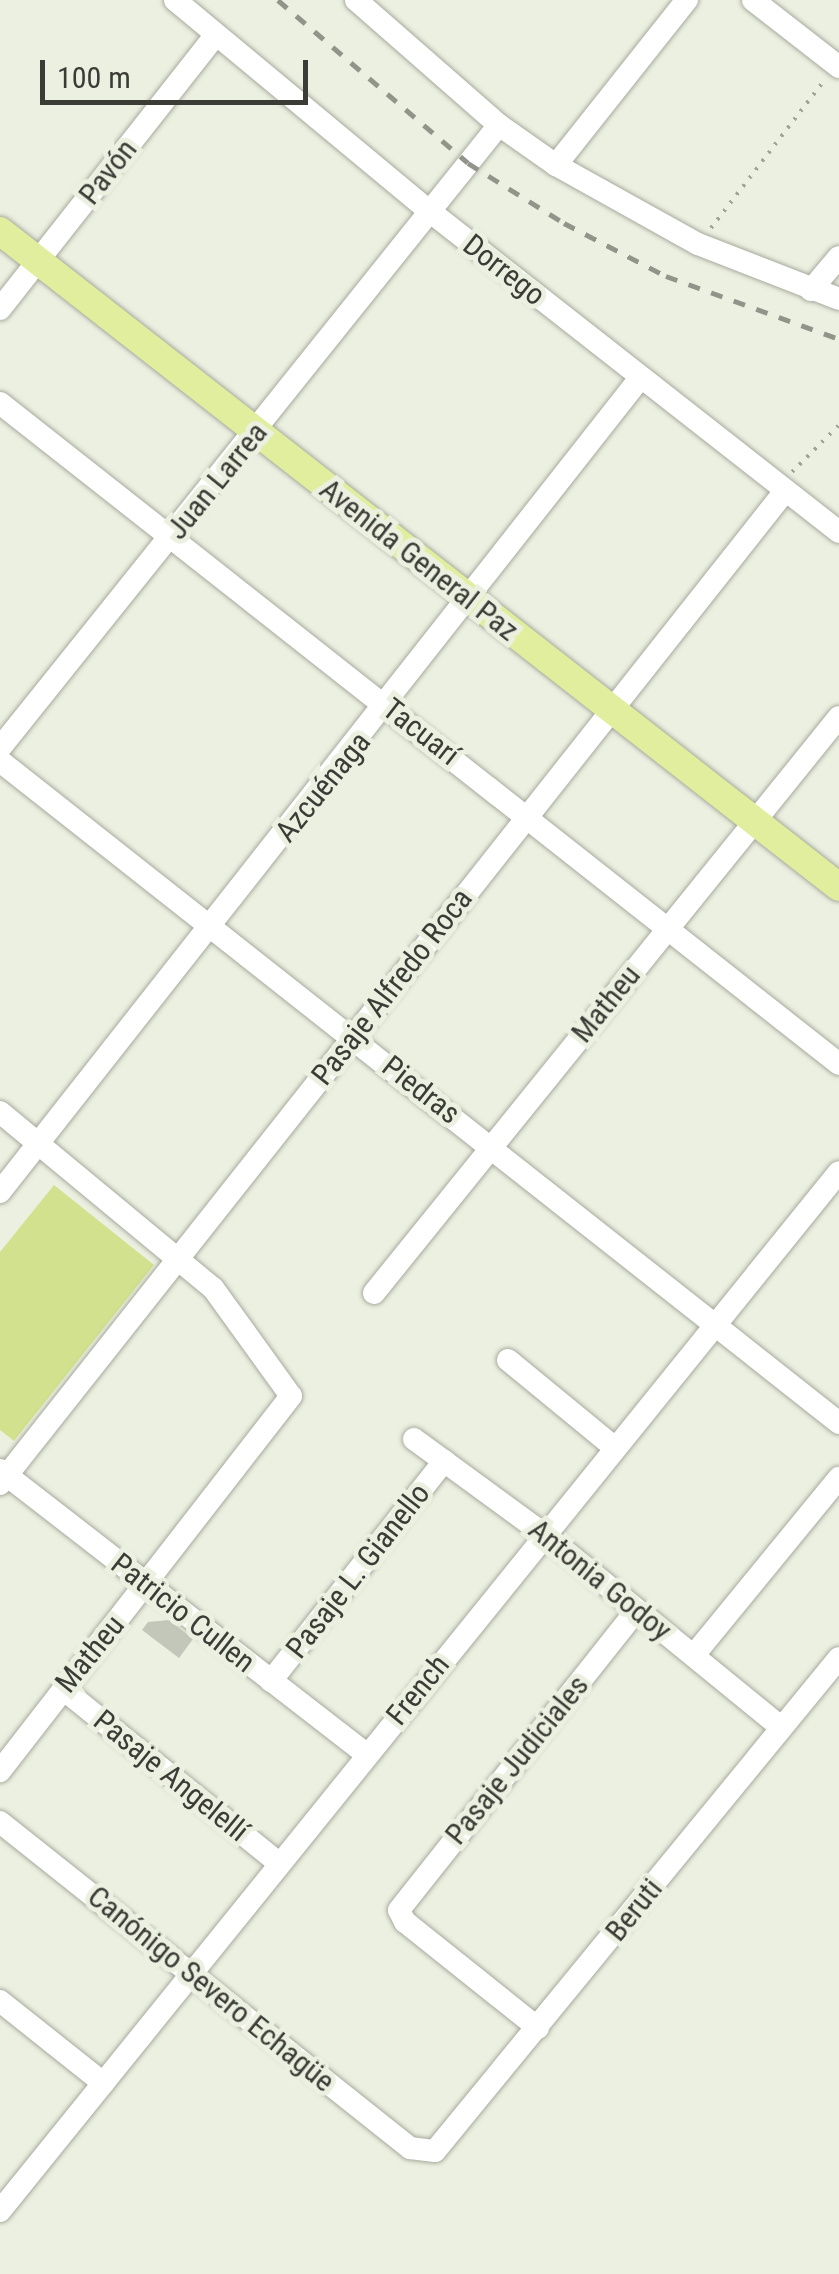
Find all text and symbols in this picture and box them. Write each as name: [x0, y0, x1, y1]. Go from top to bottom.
scale bar: [45, 40, 312, 102]
text: 100 m: [57, 60, 131, 95]
street label: Pavón: [71, 132, 145, 212]
street label: Dorrego: [456, 227, 552, 313]
street label: Juan Larrea: [159, 415, 275, 547]
street label: Avenida General Paz: [313, 471, 525, 649]
street label: Tacuarí: [376, 691, 466, 773]
street label: Azcuénaga: [268, 725, 378, 849]
street label: Pasaje Alfredo Roca: [304, 882, 480, 1092]
street label: Matheu: [564, 958, 648, 1050]
street label: Piedras: [375, 1048, 467, 1132]
street label: Pasaje L. Gianello: [279, 1476, 437, 1666]
street label: Antonia Godoy: [521, 1512, 679, 1648]
street label: Patricio Cullen: [104, 1546, 262, 1680]
street label: Matheu: [48, 1608, 132, 1700]
street label: French: [379, 1648, 457, 1732]
street label: Pasaje Judiciales: [438, 1668, 596, 1852]
street label: Pasaje Angelellí: [86, 1703, 256, 1849]
street label: Beruti: [598, 1872, 670, 1948]
street label: Canónigo Severo Echagüe: [80, 1878, 342, 2100]

